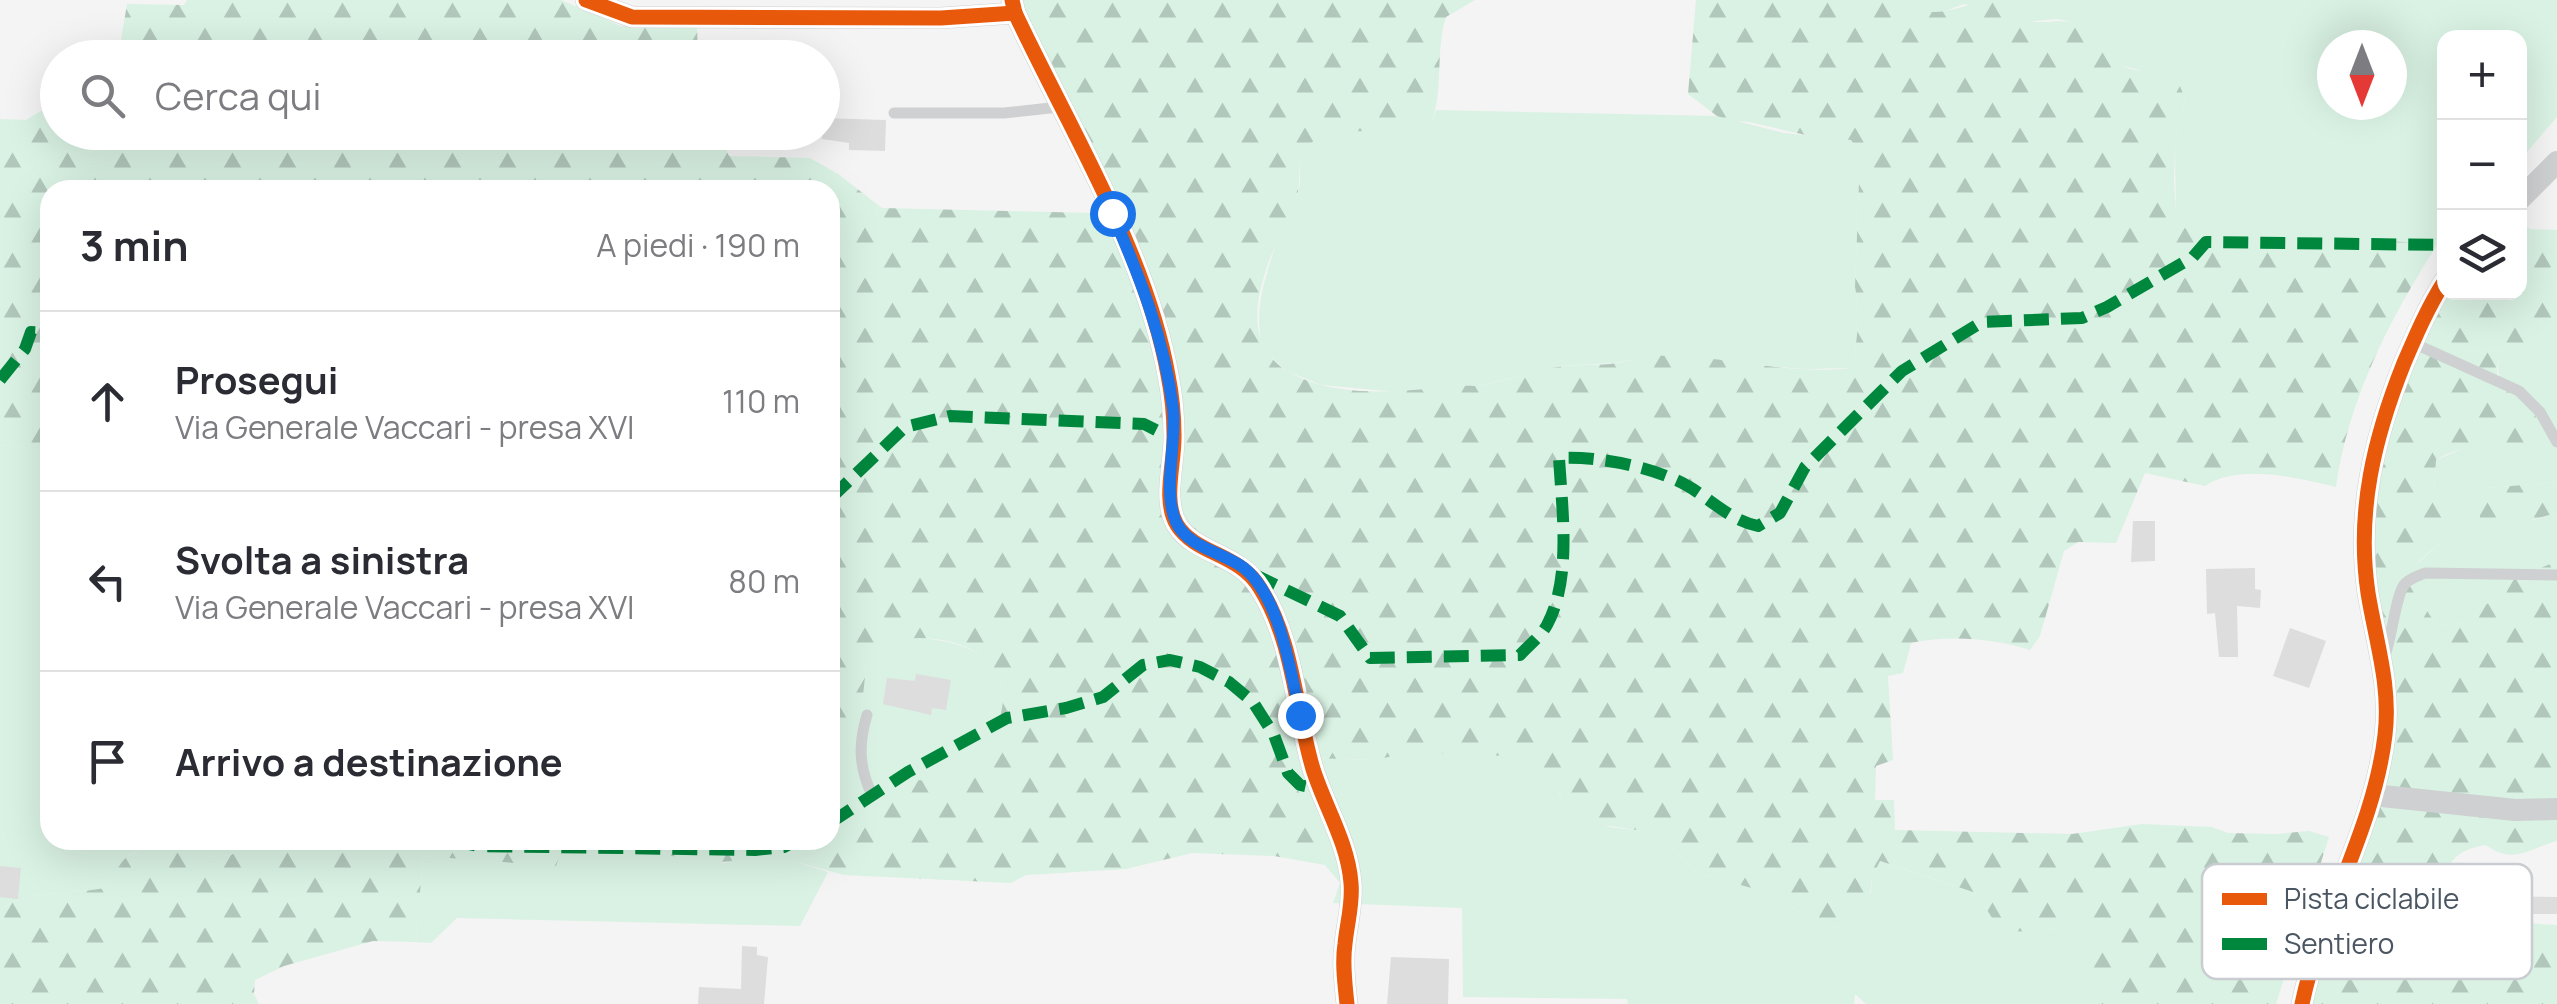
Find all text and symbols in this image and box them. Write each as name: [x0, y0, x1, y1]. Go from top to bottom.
north arrow: [2317, 30, 2407, 120]
map controls: [2437, 30, 2527, 300]
button: +: [2437, 30, 2527, 120]
search box: [40, 40, 840, 150]
icon: search: [75, 68, 130, 123]
text: Cerca qui: [155, 69, 321, 121]
button: −: [2437, 120, 2527, 210]
route start: [1090, 191, 1136, 237]
button: layers: [2437, 210, 2527, 300]
text: 3 min: [80, 216, 189, 274]
text: A piedi · 190 m: [596, 223, 800, 267]
text: Prosegui: [175, 353, 338, 405]
icon: ahead: [80, 374, 135, 429]
text: 110 m: [722, 379, 800, 423]
text: Via Generale Vaccari - presa XVI: [175, 405, 634, 449]
text: Svolta a sinistra: [175, 533, 469, 585]
icon: left: [80, 554, 135, 609]
text: 80 m: [728, 559, 800, 603]
text: Via Generale Vaccari - presa XVI: [175, 585, 634, 629]
route end: [1278, 693, 1324, 739]
icon: arrive: [80, 734, 135, 789]
text: Arrivo a destinazione: [175, 735, 563, 787]
legend: [2202, 864, 2532, 979]
text: Pista ciclabile: [2284, 879, 2459, 917]
text: Sentiero: [2284, 924, 2394, 962]

